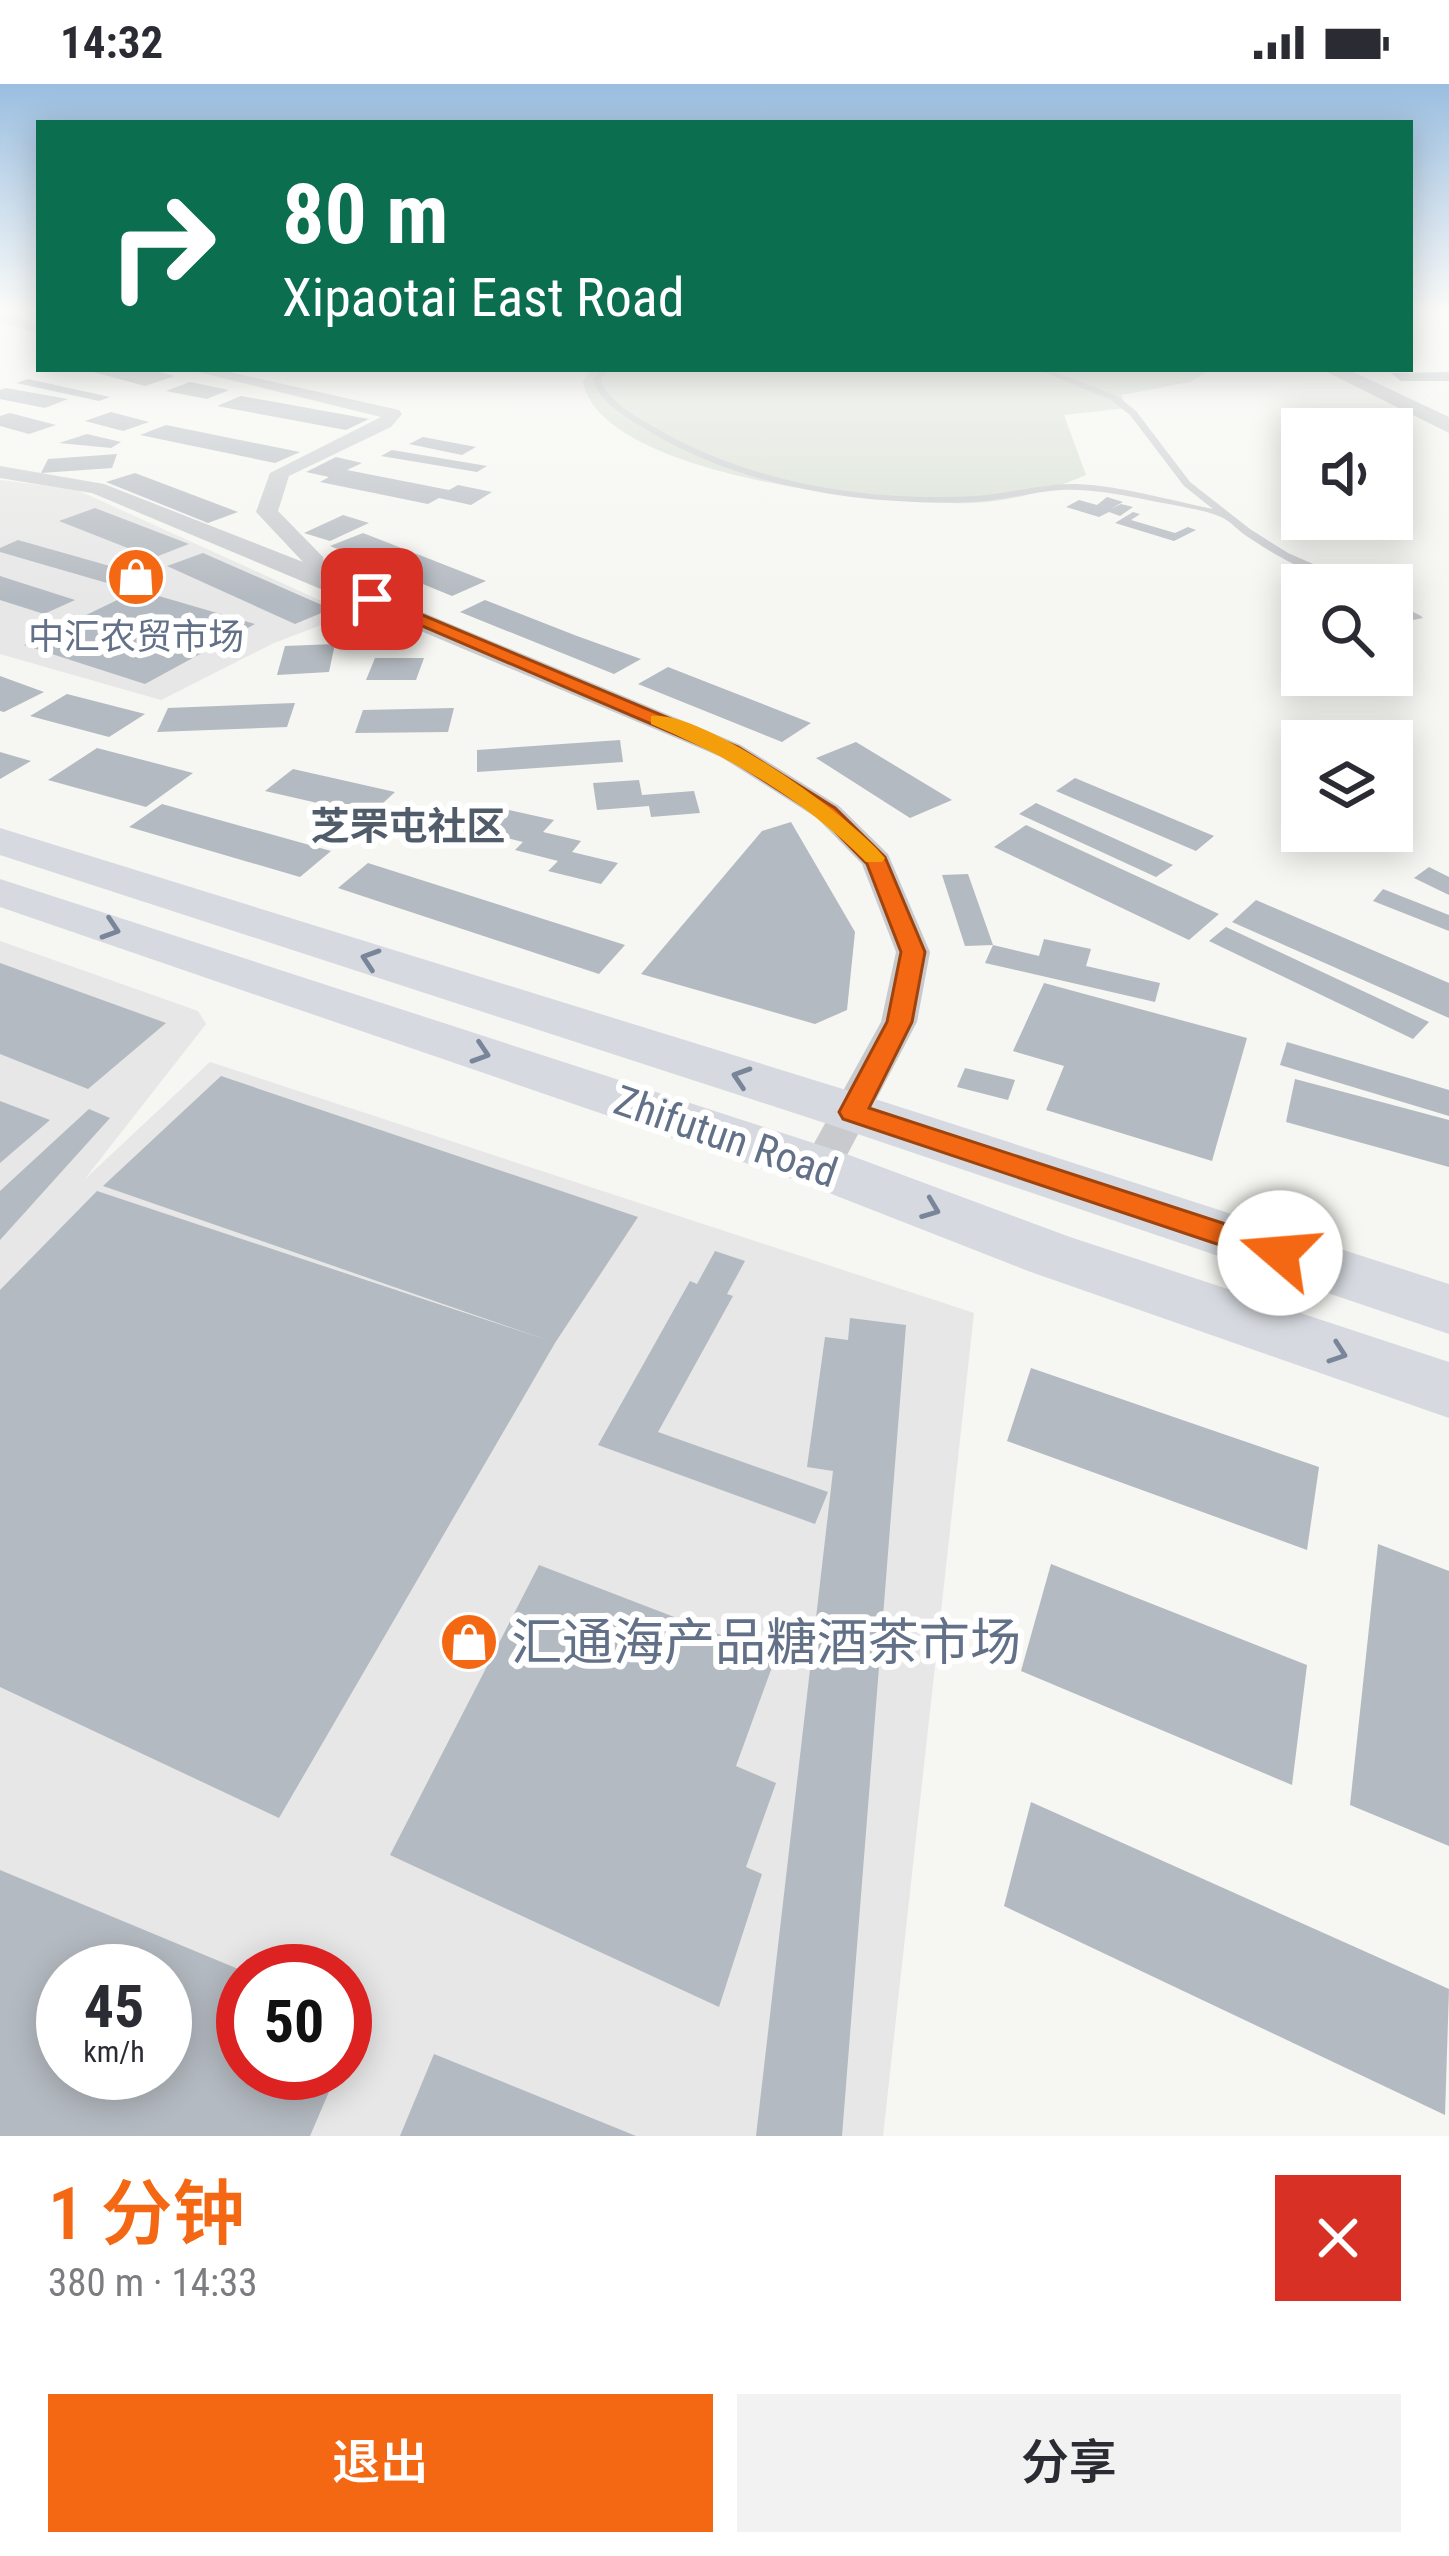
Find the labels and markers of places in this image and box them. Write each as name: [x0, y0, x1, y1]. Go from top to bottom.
shop icon: 中汇农贸市场: [105, 546, 167, 608]
pin: [321, 548, 423, 650]
place label: 中汇农贸市场: [28, 616, 244, 658]
shop icon: 汇通海产品糖酒茶市场: [438, 1611, 500, 1673]
place label: 汇通海产品糖酒茶市场: [511, 1613, 1021, 1672]

